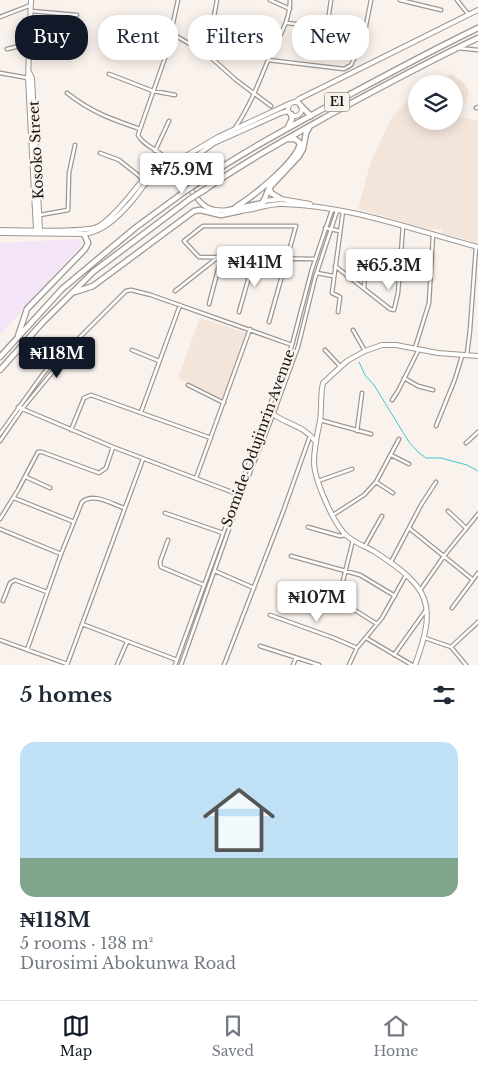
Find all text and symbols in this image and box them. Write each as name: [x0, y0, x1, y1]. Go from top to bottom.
chip: Buy: [15, 15, 88, 60]
chip: Rent: [98, 15, 178, 60]
chip: Filters: [188, 15, 282, 60]
chip: New: [292, 15, 369, 60]
map controls: [408, 75, 463, 130]
button: layers: [408, 75, 463, 130]
road number: E1: [324, 92, 350, 111]
street label: Kosoko Street: [24, 100, 48, 200]
pin: ₦75.9M: [141, 152, 223, 195]
text: ₦75.9M: [151, 159, 213, 179]
pin: ₦141M: [220, 246, 290, 288]
pin: ₦65.3M: [348, 248, 430, 291]
text: ₦141M: [228, 252, 282, 272]
text: ₦65.3M: [357, 255, 421, 275]
pin: ₦118M: [22, 336, 92, 379]
text: ₦118M: [30, 343, 84, 363]
street label: Somide Odujinrin Avenue: [217, 347, 299, 529]
pin: ₦107M: [282, 580, 352, 623]
text: ₦107M: [288, 587, 346, 607]
icon: filters: [430, 681, 458, 709]
text: 5 homes: [20, 682, 112, 708]
icon: home: [194, 775, 284, 865]
text: ₦118M: [20, 907, 91, 933]
text: 5 rooms · 138 m²: [20, 933, 153, 953]
text: Durosimi Abokunwa Road: [20, 953, 236, 973]
tab: Map: [60, 1012, 92, 1060]
tab: Saved: [212, 1012, 254, 1060]
tab: Home: [373, 1012, 418, 1060]

